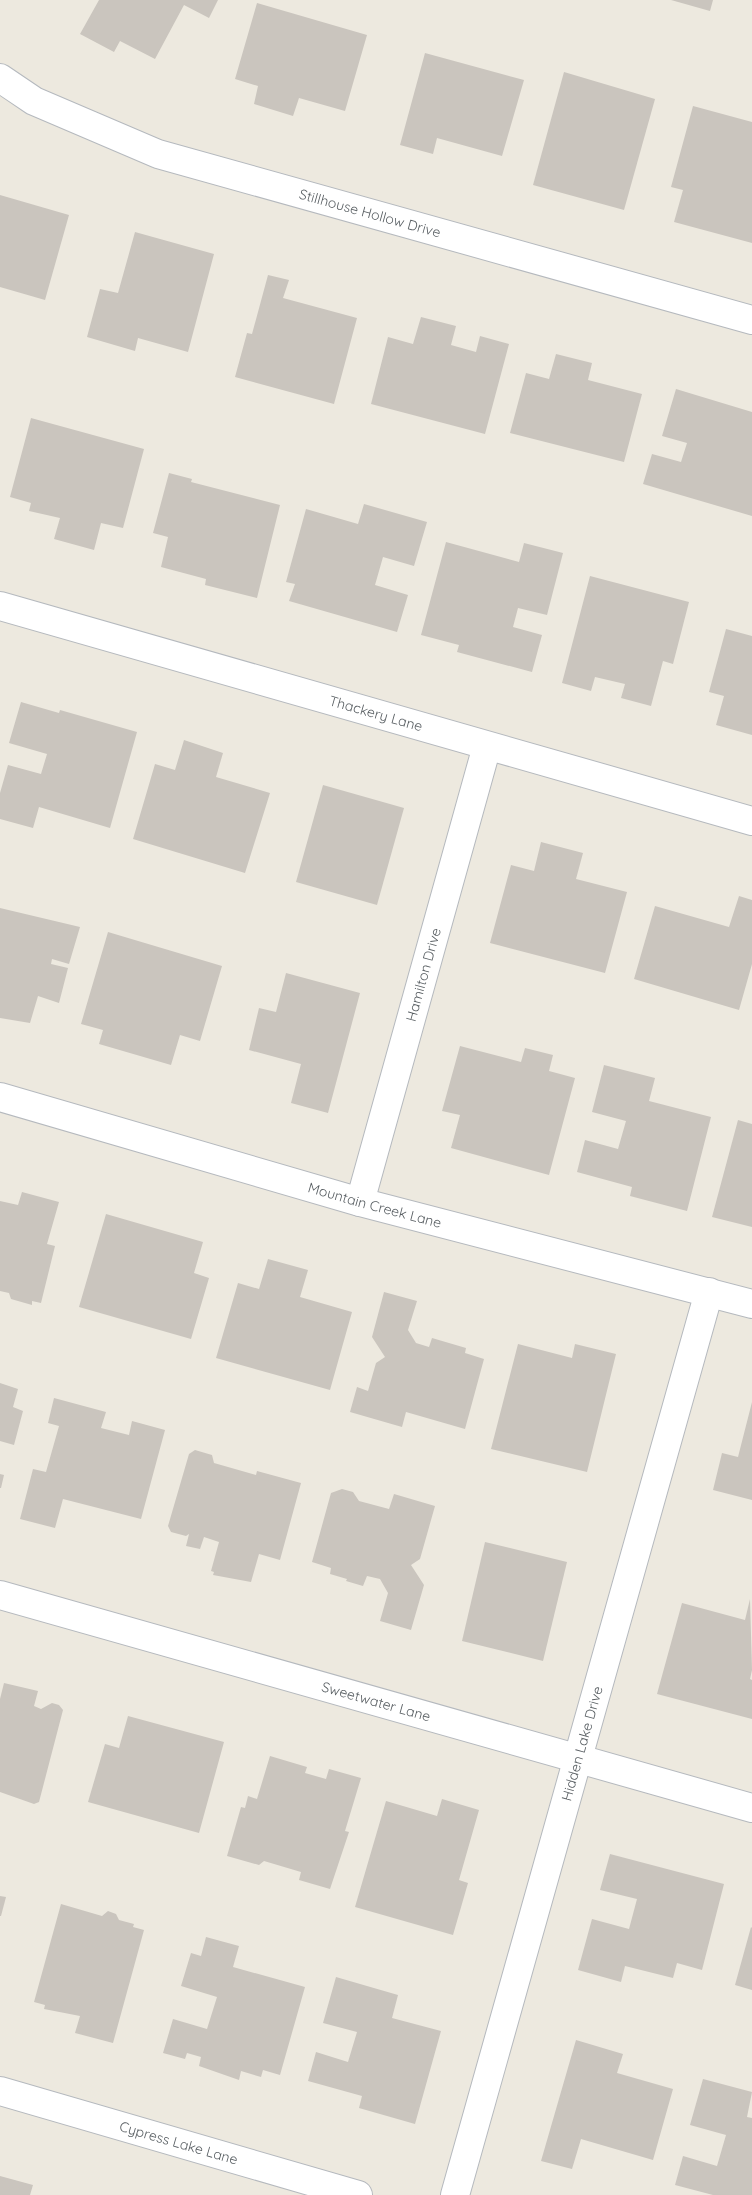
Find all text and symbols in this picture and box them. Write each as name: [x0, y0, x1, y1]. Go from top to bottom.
street label: Stillhouse Hollow Drive: [297, 185, 443, 242]
street label: Thackery Lane: [327, 692, 425, 735]
street label: Hamilton Drive: [402, 926, 445, 1023]
street label: Mountain Creek Lane: [306, 1178, 443, 1232]
street label: Sweetwater Lane: [320, 1678, 433, 1726]
street label: Hidden Lake Drive: [557, 1684, 607, 1803]
street label: Cypress Lake Lane: [117, 2117, 240, 2169]

